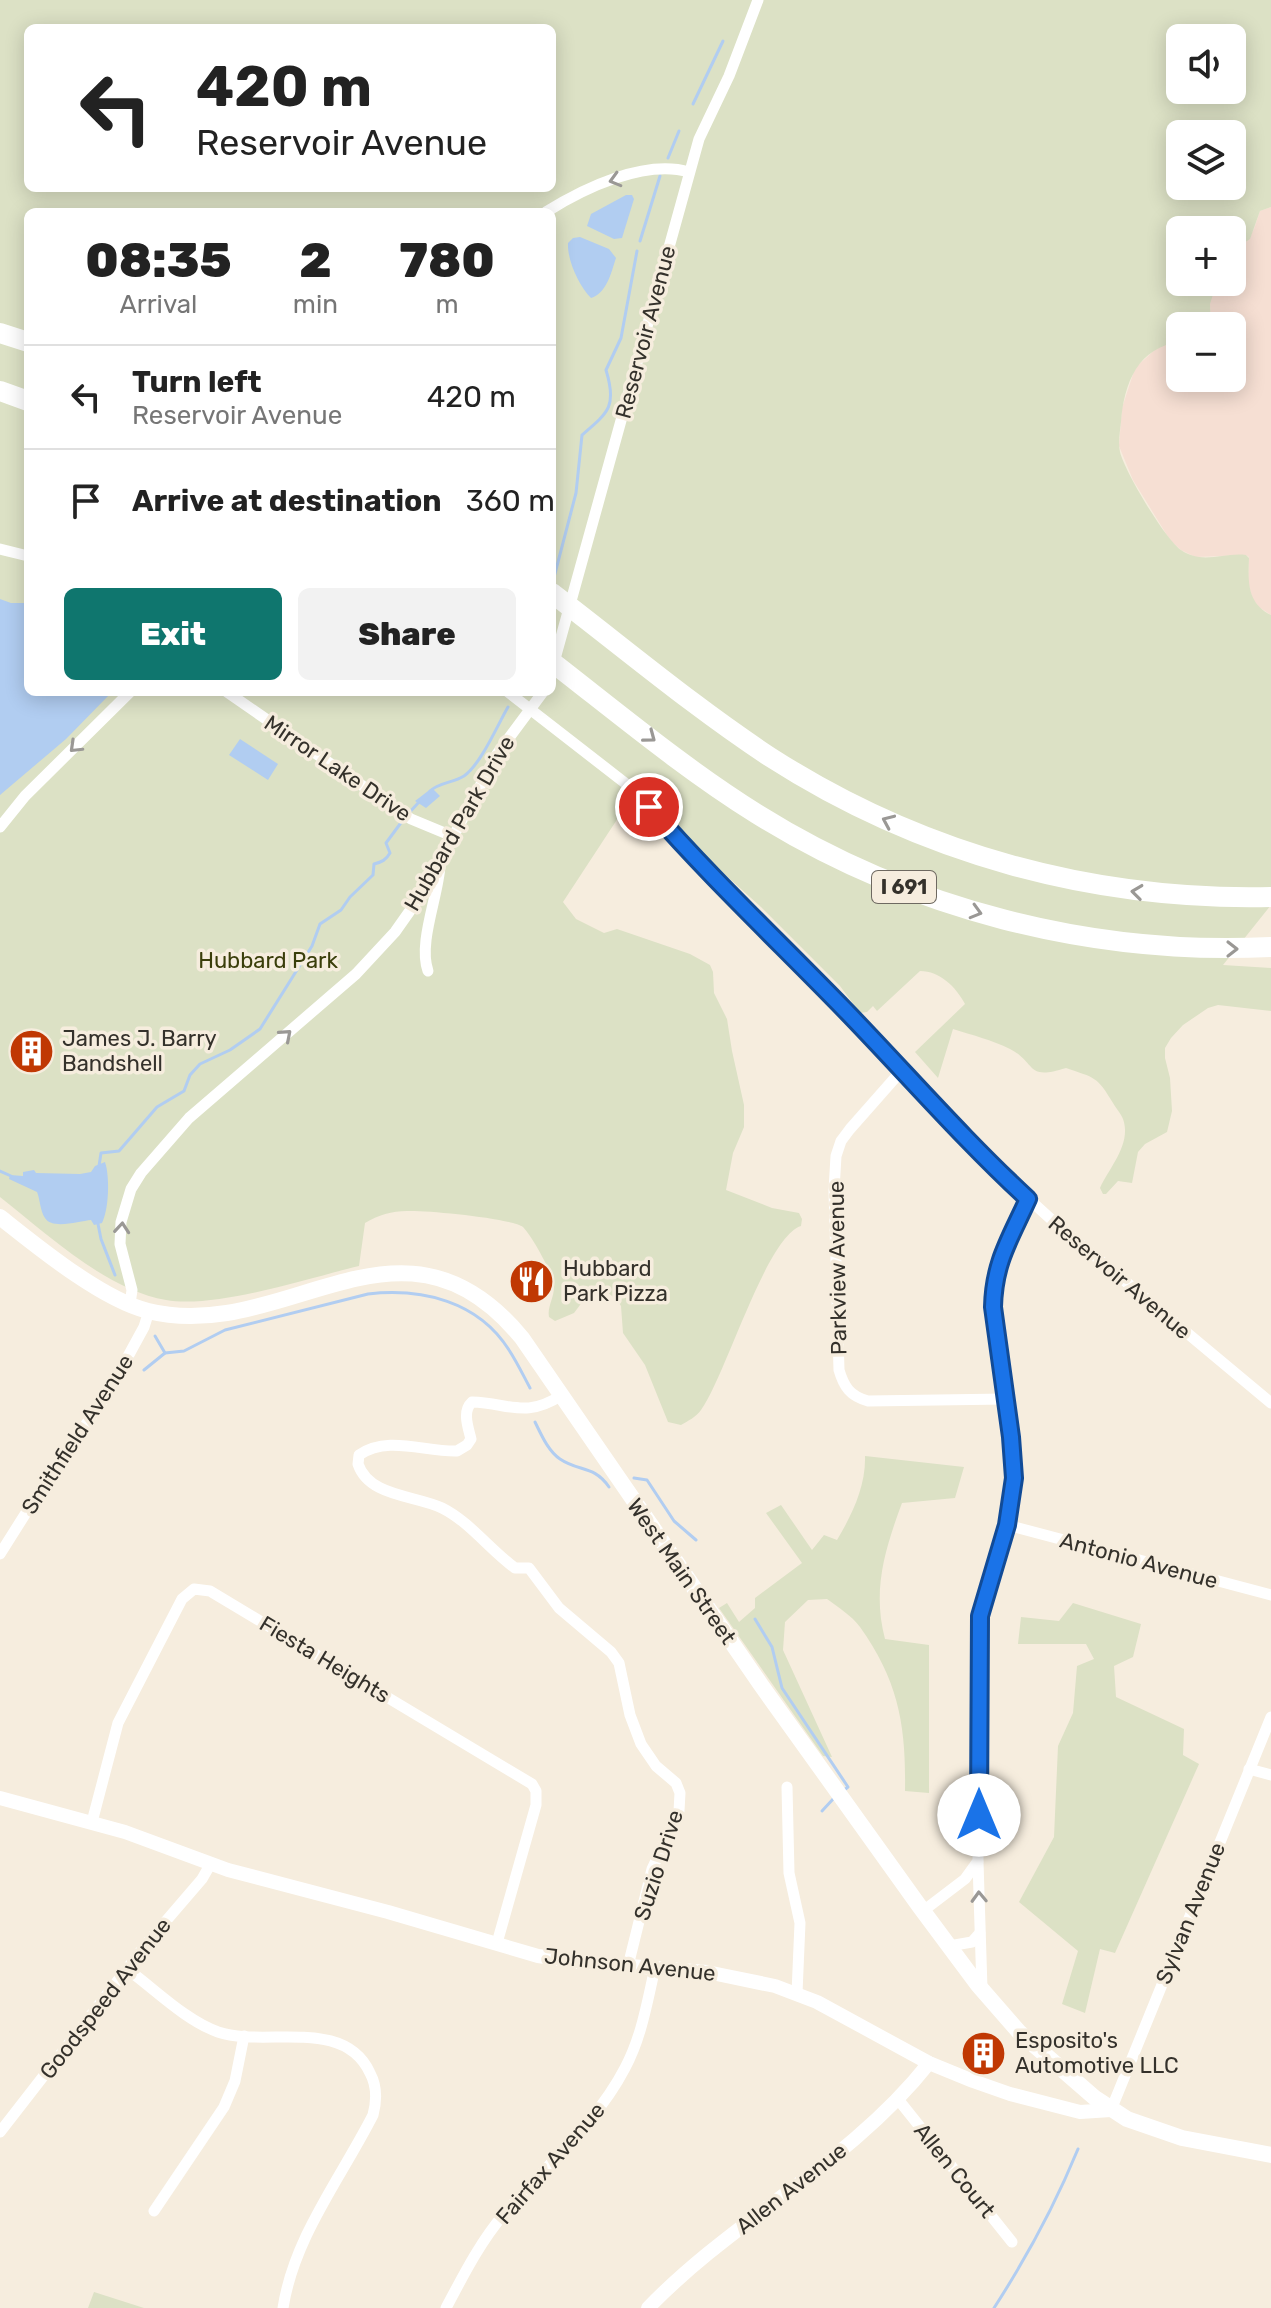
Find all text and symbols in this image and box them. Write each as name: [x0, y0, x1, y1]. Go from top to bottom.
map controls: [1166, 24, 1246, 392]
button: sound: [1166, 24, 1246, 104]
text: 420 m: [196, 54, 372, 120]
icon: left: [64, 56, 168, 160]
button: layers: [1166, 120, 1246, 200]
text: Reservoir Avenue: [196, 121, 487, 164]
one-way arrow: [609, 170, 622, 187]
button: +: [1166, 216, 1246, 296]
text: 08:35: [85, 232, 232, 289]
text: 2: [299, 232, 332, 289]
text: 780: [399, 232, 495, 289]
street label: Reservoir Avenue: [609, 243, 682, 422]
text: Arrival: [119, 289, 197, 320]
text: min: [293, 289, 338, 320]
text: m: [435, 289, 459, 320]
button: −: [1166, 312, 1246, 392]
text: Turn left: [132, 364, 262, 400]
icon: left: [64, 375, 108, 419]
text: 420 m: [427, 379, 516, 415]
text: Reservoir Avenue: [132, 400, 342, 431]
icon: arrive: [64, 479, 108, 523]
text: Arrive at destination: [132, 483, 442, 519]
text: 360 m: [466, 483, 555, 519]
button: Exit: [64, 588, 282, 680]
button: Share: [298, 588, 516, 680]
street label: Mirror Lake Drive: [259, 709, 416, 827]
one-way arrow: [641, 728, 656, 742]
street label: Hubbard Park Drive: [398, 731, 521, 916]
one-way arrow: [70, 738, 84, 752]
pin: [615, 773, 683, 841]
icon: arrive: [627, 785, 671, 829]
one-way arrow: [882, 815, 896, 831]
road number: I 691: [872, 871, 936, 903]
one-way arrow: [1130, 883, 1143, 900]
one-way arrow: [968, 902, 982, 919]
one-way arrow: [1226, 940, 1239, 957]
park label: Hubbard Park: [198, 947, 338, 974]
place label: James J. Barry Bandshell: [62, 1025, 217, 1077]
building icon: James J. Barry Bandshell: [7, 1027, 55, 1075]
one-way arrow: [277, 1030, 291, 1045]
street label: Parkview Avenue: [822, 1181, 853, 1355]
street label: Reservoir Avenue: [1043, 1210, 1197, 1345]
one-way arrow: [113, 1221, 130, 1234]
place label: Hubbard Park Pizza: [563, 1255, 668, 1307]
restaurant icon: Hubbard Park Pizza: [508, 1257, 556, 1305]
street label: Smithfield Avenue: [16, 1349, 139, 1519]
street label: West Main Street: [621, 1493, 742, 1650]
street label: Antonio Avenue: [1057, 1526, 1221, 1595]
street label: Fiesta Heights: [255, 1610, 395, 1709]
position arrow: [937, 1773, 1021, 1857]
street label: Suzio Drive: [628, 1807, 689, 1924]
street label: Sylvan Avenue: [1150, 1838, 1231, 1988]
one-way arrow: [971, 1890, 988, 1903]
street label: Goodspeed Avenue: [34, 1912, 177, 2084]
street label: Johnson Avenue: [543, 1942, 717, 1987]
place label: Esposito's Automotive LLC: [1015, 2027, 1179, 2079]
building icon: Esposito's Automotive LLC: [960, 2029, 1008, 2077]
street label: Fairfax Avenue: [490, 2097, 611, 2230]
street label: Allen Court: [908, 2118, 1001, 2223]
street label: Allen Avenue: [731, 2137, 852, 2240]

